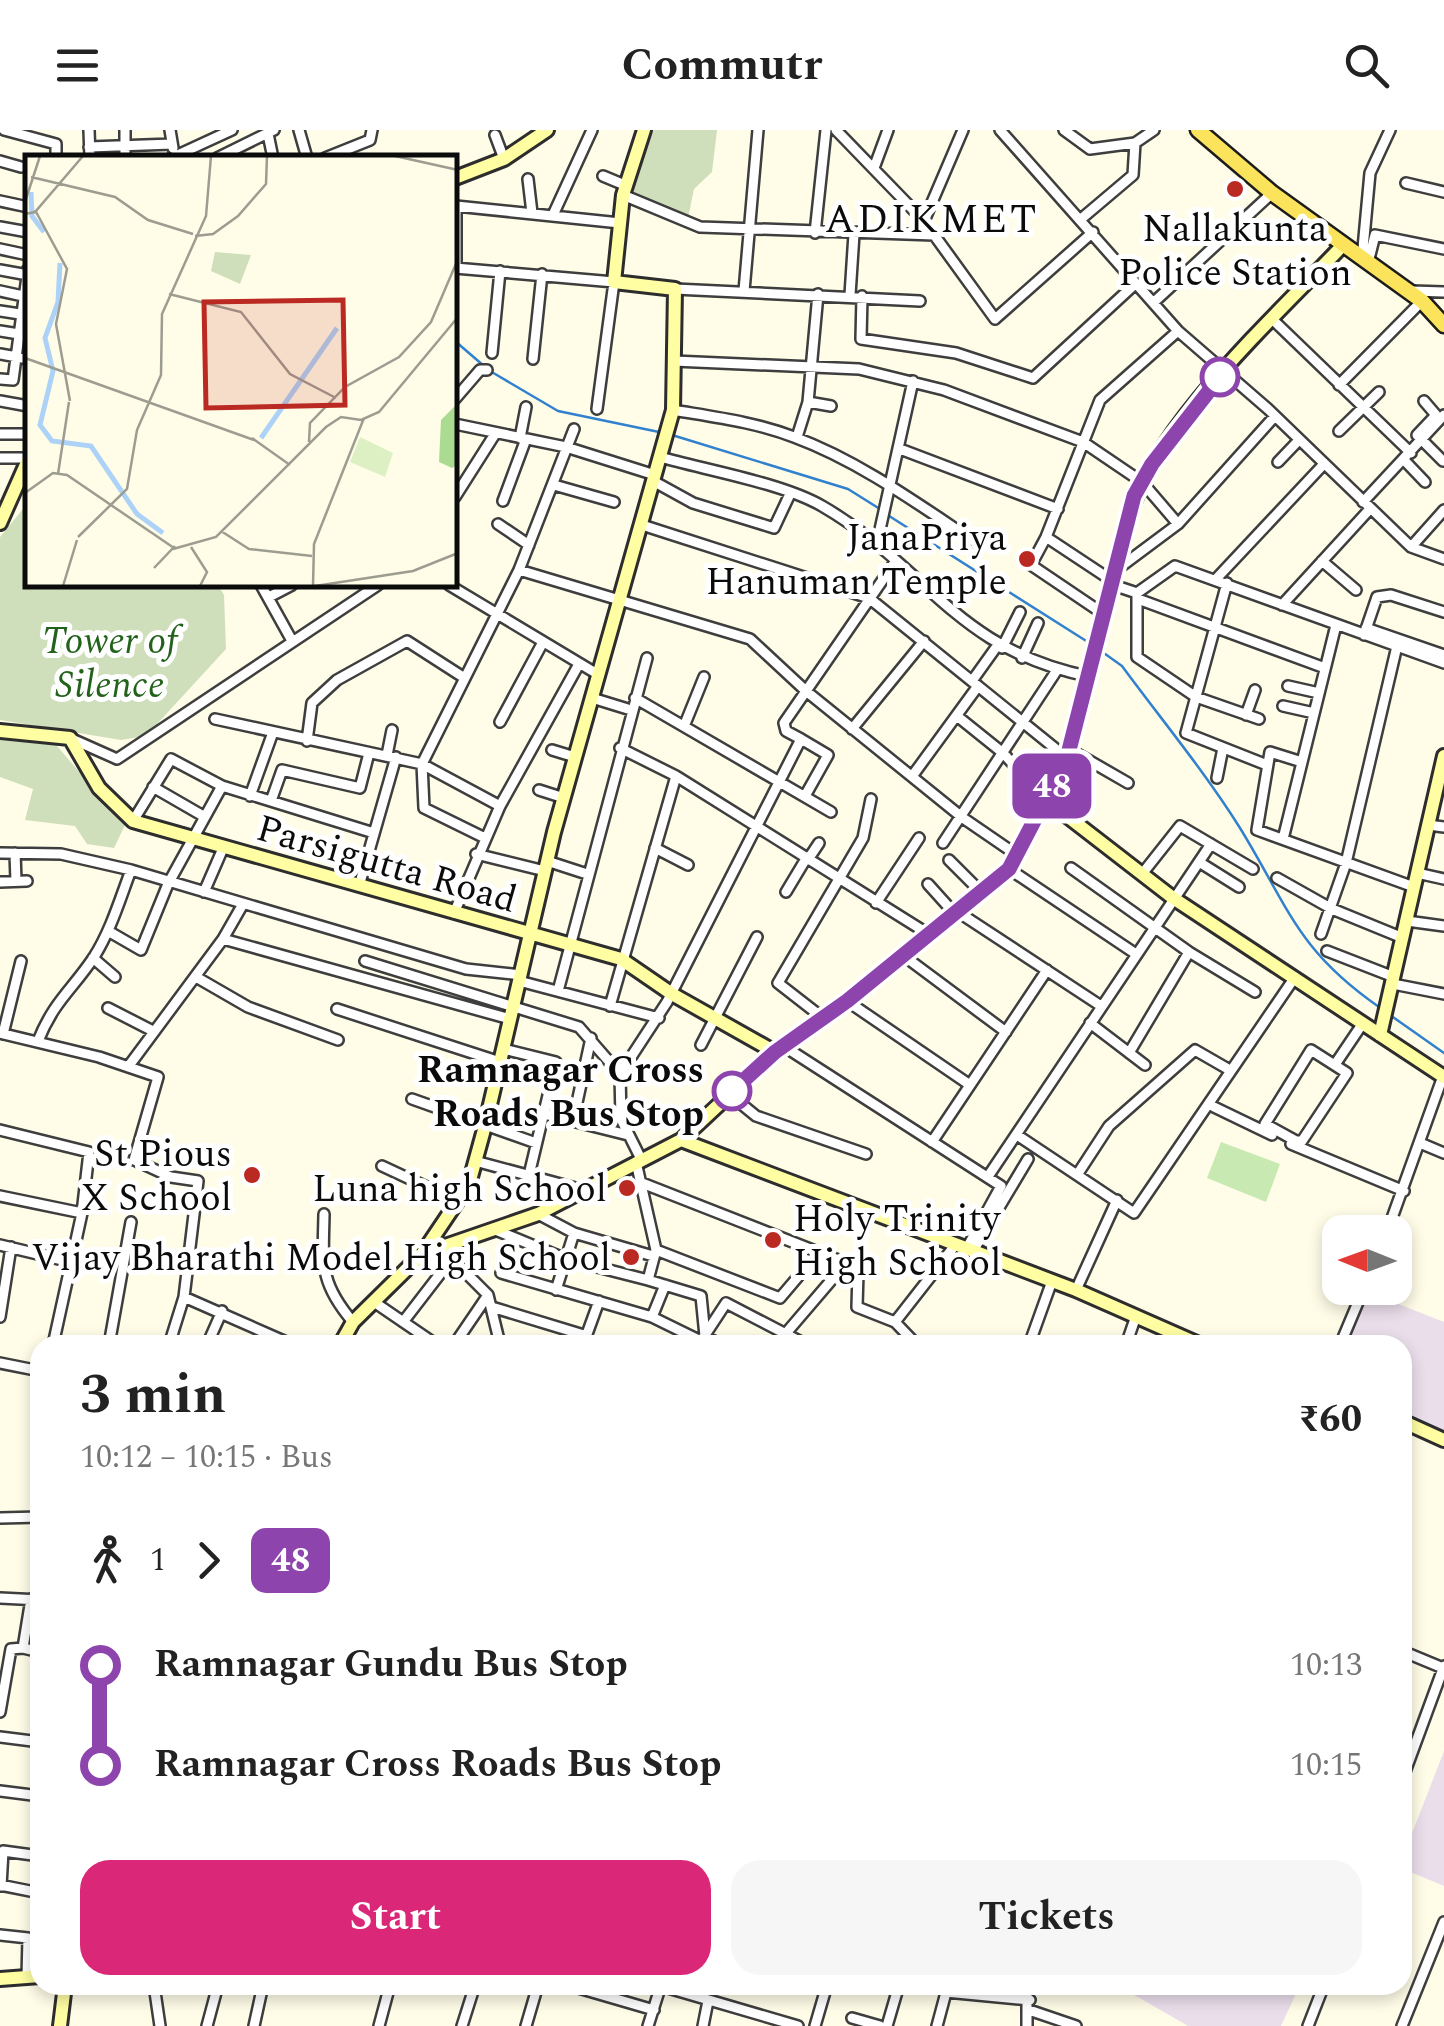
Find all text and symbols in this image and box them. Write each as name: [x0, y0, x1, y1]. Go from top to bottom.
text: Commutr: [622, 31, 822, 100]
icon: menu: [50, 38, 105, 93]
icon: search: [1339, 38, 1394, 93]
inset map: [25, 155, 458, 588]
marker: Nallakunta Police Station: [1224, 178, 1246, 200]
district label: ADIKMET: [825, 190, 1039, 251]
place label: Nallakunta Police Station: [1118, 201, 1352, 303]
unlabelled marker: [1201, 358, 1239, 396]
place label: JanaPriya Hanuman Temple: [706, 510, 1007, 612]
marker: JanaPriya Hanuman Temple: [1016, 548, 1038, 570]
park label: Tower of Silence: [42, 613, 184, 715]
line badge: 48: [1007, 754, 1097, 818]
text: 48: [1032, 760, 1072, 813]
street label: Parsigutta Road: [250, 800, 523, 930]
place label: Ramnagar Cross Roads Bus Stop: [417, 1042, 704, 1144]
marker: Ramnagar Cross Roads Bus Stop: [713, 1072, 751, 1110]
place label: St Pious X School: [81, 1126, 232, 1228]
place label: Luna high School: [312, 1161, 607, 1219]
marker: St Pious X School: [241, 1164, 263, 1186]
marker: Luna high School: [616, 1177, 638, 1199]
place label: Holy Trinity High School: [793, 1191, 1002, 1293]
north arrow: [1322, 1215, 1412, 1305]
map controls: [1322, 1215, 1412, 1305]
marker: Holy Trinity High School: [762, 1229, 784, 1251]
place label: Vijay Bharathi Model High School: [31, 1230, 611, 1288]
marker: Vijay Bharathi Model High School: [620, 1246, 642, 1268]
text: 3 min: [80, 1354, 226, 1437]
text: ₹60: [1298, 1391, 1362, 1449]
text: 10:12 – 10:15 · Bus: [80, 1433, 333, 1482]
icon: walk: [80, 1533, 135, 1588]
icon: forward: [181, 1533, 236, 1588]
text: 48: [271, 1534, 310, 1587]
text: 1: [150, 1536, 166, 1585]
text: Ramnagar Gundu Bus Stop: [154, 1636, 628, 1694]
text: 10:13: [1290, 1641, 1362, 1690]
text: Ramnagar Cross Roads Bus Stop: [154, 1736, 721, 1794]
text: 10:15: [1290, 1741, 1362, 1790]
button: Start: [80, 1860, 711, 1975]
button: Tickets: [731, 1860, 1362, 1975]

